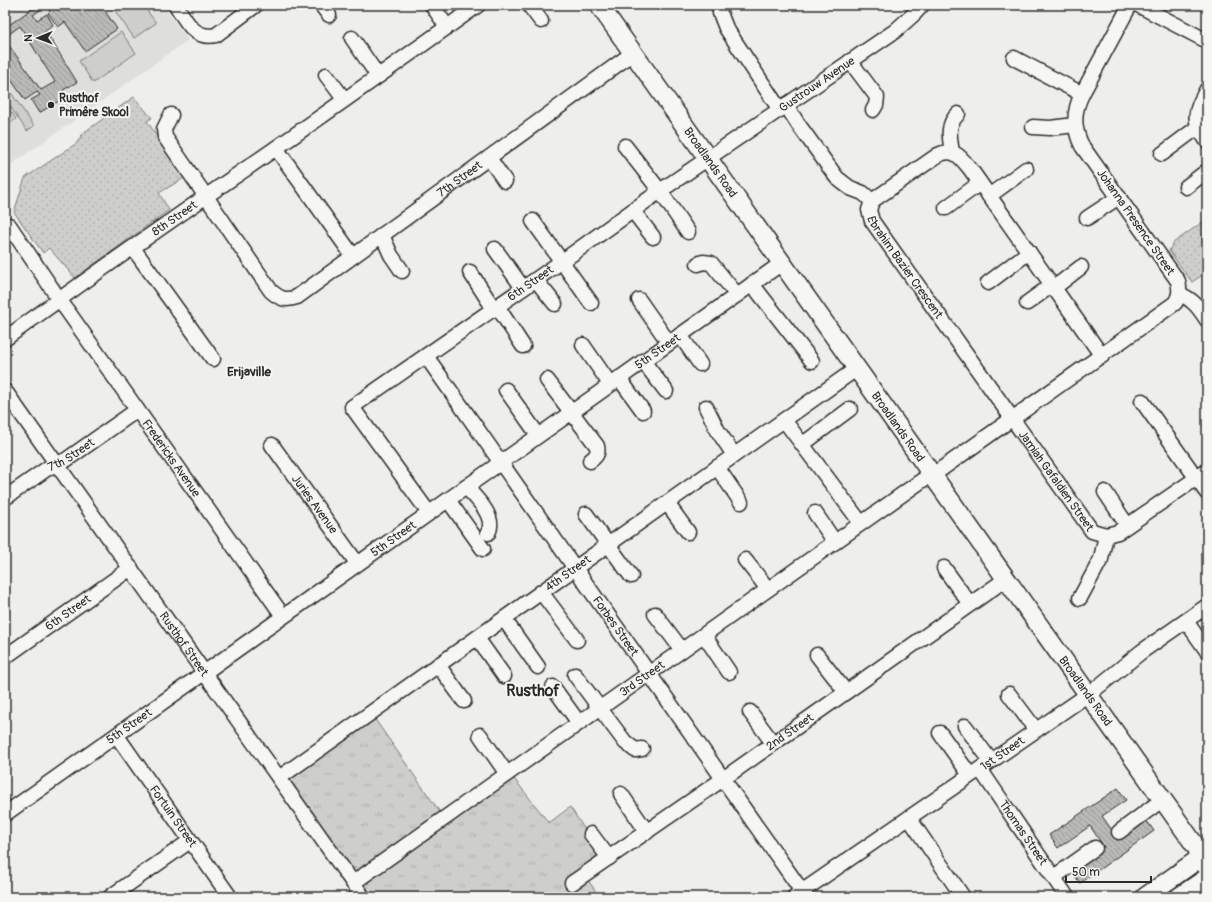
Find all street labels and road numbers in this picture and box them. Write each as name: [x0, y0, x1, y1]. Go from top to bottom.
street label: Gustrouw Avenue: [776, 53, 858, 116]
street label: Broadlands Road: [680, 125, 740, 201]
street label: 7th Street: [434, 158, 485, 201]
street label: Johanna Presence Street: [1093, 166, 1178, 278]
street label: 8th Street: [149, 198, 200, 240]
street label: Ebrahim Bazier Crescent: [863, 215, 946, 322]
street label: 6th Street: [505, 262, 557, 305]
street label: 5th Street: [632, 330, 684, 373]
street label: Broadlands Road: [868, 389, 928, 465]
street label: Fredericks Avenue: [138, 417, 204, 500]
street label: Jamiah Gafaldien Street: [1015, 428, 1097, 535]
street label: 7th Street: [46, 435, 98, 475]
street label: Juries Avenue: [288, 472, 341, 537]
street label: 5th Street: [368, 518, 419, 560]
street label: 4th Street: [542, 552, 594, 595]
street label: 6th Street: [42, 592, 94, 634]
street label: Forbes Street: [589, 593, 642, 659]
street label: Rusthof Street: [156, 609, 212, 680]
street label: Broadlands Road: [1055, 653, 1115, 729]
street label: 3rd Street: [617, 658, 668, 700]
street label: 5th Street: [104, 705, 155, 748]
street label: 2nd Street: [763, 710, 817, 754]
street label: 1st Street: [978, 733, 1028, 774]
street label: Fortuin Street: [146, 783, 200, 851]
street label: Thomas Street: [996, 798, 1050, 868]

